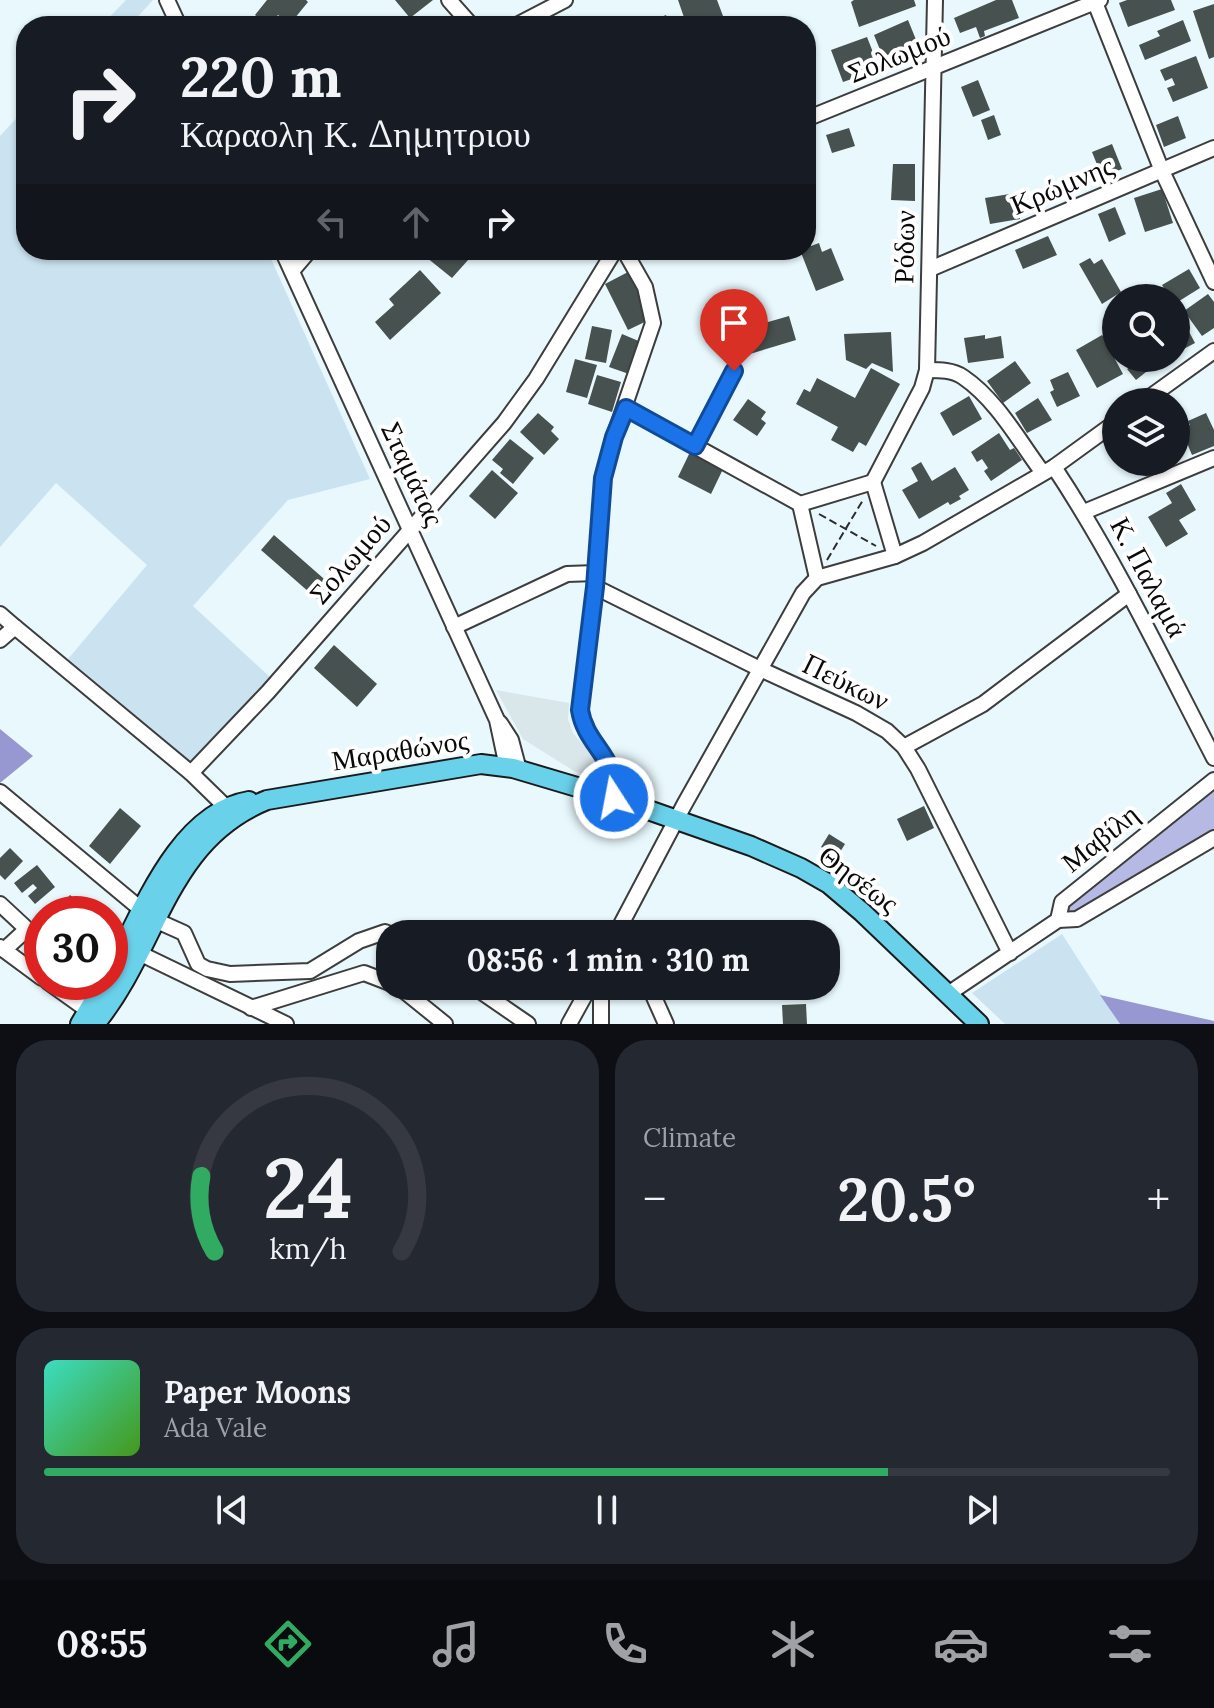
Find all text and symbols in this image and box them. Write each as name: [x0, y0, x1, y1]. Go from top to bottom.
street label: Σολωμού: [842, 17, 956, 91]
text: 220 m: [180, 41, 342, 112]
icon: right: [48, 48, 152, 152]
text: Καραολη Κ. Δημητριου: [180, 111, 531, 157]
street label: Κρώμνης: [1005, 147, 1119, 223]
icon: left: [310, 200, 354, 244]
icon: ahead: [394, 200, 438, 244]
icon: right: [478, 200, 522, 244]
street label: Ρόδων: [885, 210, 923, 284]
map controls: [1102, 284, 1190, 476]
button: search: [1102, 284, 1190, 372]
pin: [700, 289, 768, 371]
icon: arrive: [712, 301, 756, 345]
button: layers: [1102, 388, 1190, 476]
street label: Σταμάτας: [373, 416, 453, 532]
street label: Σολωμού: [301, 507, 399, 611]
street label: Κ. Παλαμά: [1102, 511, 1196, 643]
street label: Πεύκων: [797, 646, 895, 718]
street label: Μαραθώνος: [329, 721, 471, 779]
position arrow: [572, 756, 656, 840]
street label: Μαβίλη: [1054, 796, 1146, 880]
street label: Θησέως: [812, 837, 906, 921]
speed limit sign: 30: [24, 896, 128, 1000]
text: 08:56 · 1 min · 310 m: [467, 941, 749, 979]
text: Climate: [643, 1121, 736, 1154]
text: 24: [263, 1134, 352, 1241]
text: 20.5°: [837, 1161, 976, 1237]
text: −: [643, 1171, 666, 1227]
text: +: [1147, 1171, 1170, 1227]
text: km/h: [269, 1230, 346, 1267]
text: Paper Moons: [164, 1373, 351, 1411]
text: Ada Vale: [164, 1411, 267, 1444]
icon: previous: [210, 1488, 254, 1532]
icon: pause: [585, 1488, 629, 1532]
icon: next: [960, 1488, 1004, 1532]
icon: directions: [260, 1616, 316, 1672]
icon: music: [428, 1616, 484, 1672]
icon: phone: [597, 1616, 653, 1672]
icon: climate: [765, 1616, 821, 1672]
icon: car: [933, 1616, 989, 1672]
icon: filters: [1102, 1616, 1158, 1672]
text: 08:55: [56, 1621, 148, 1667]

